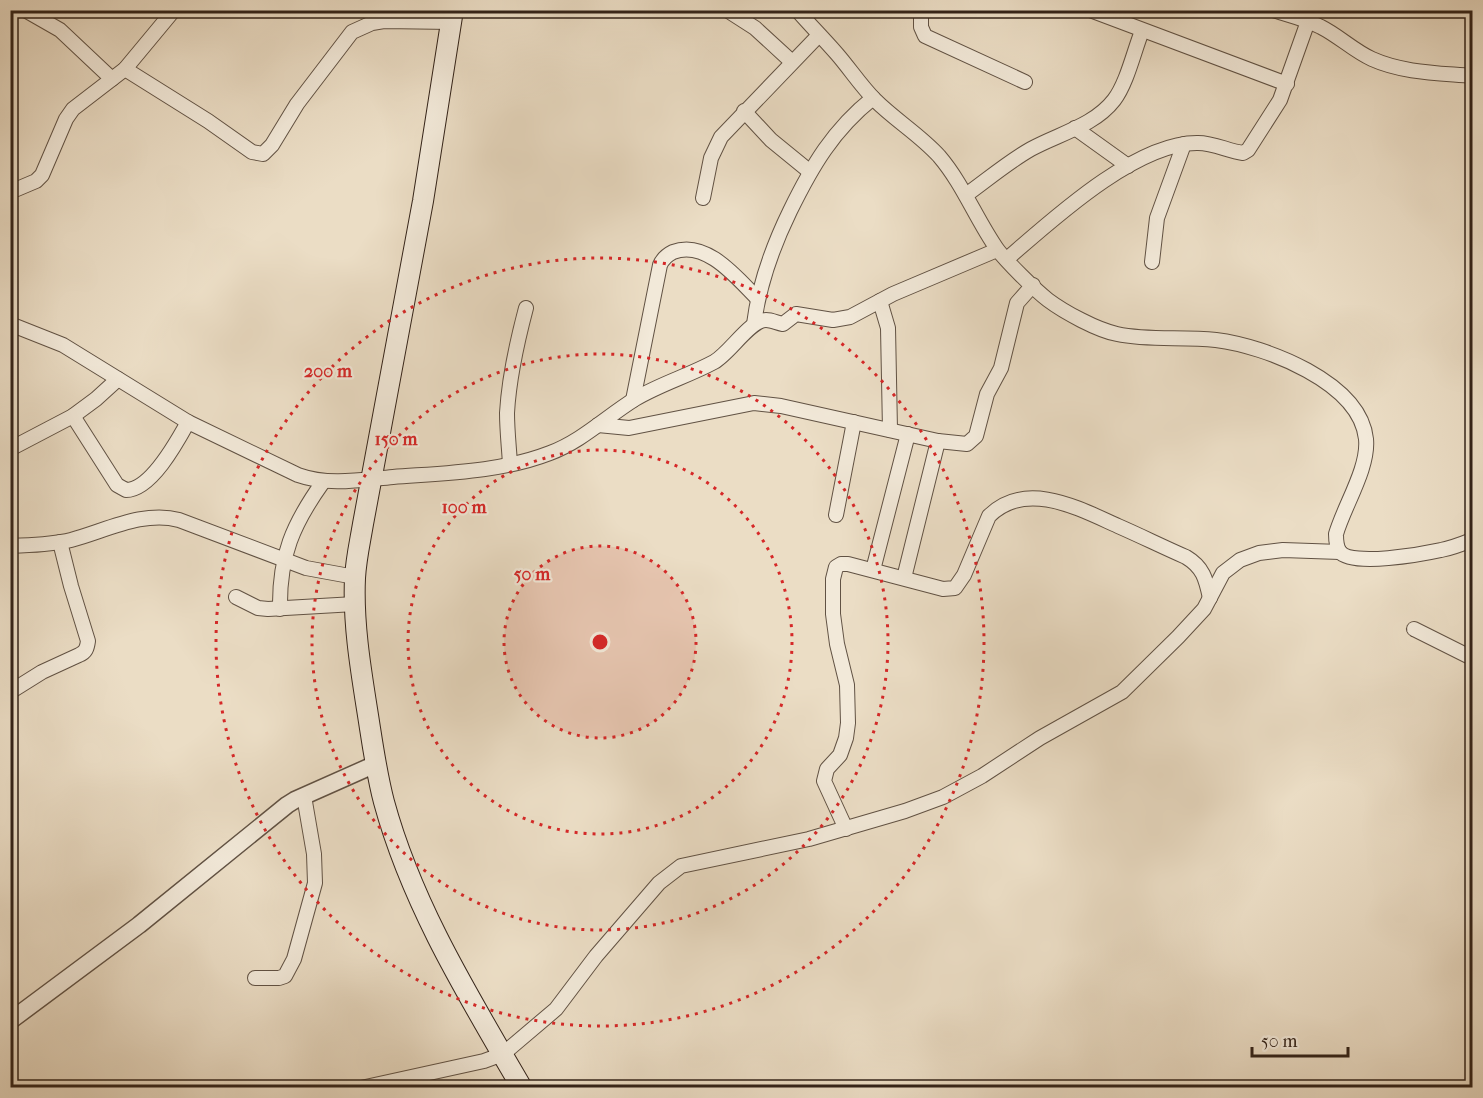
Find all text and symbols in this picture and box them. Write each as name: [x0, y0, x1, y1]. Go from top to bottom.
text: 200 m: [304, 361, 353, 382]
text: 150 m: [375, 429, 418, 450]
text: 100 m: [441, 497, 488, 518]
text: 50 m: [514, 564, 551, 585]
centre of rings: [590, 632, 610, 652]
scale bar: [1252, 1020, 1348, 1058]
text: 50 m: [1261, 1031, 1298, 1052]

